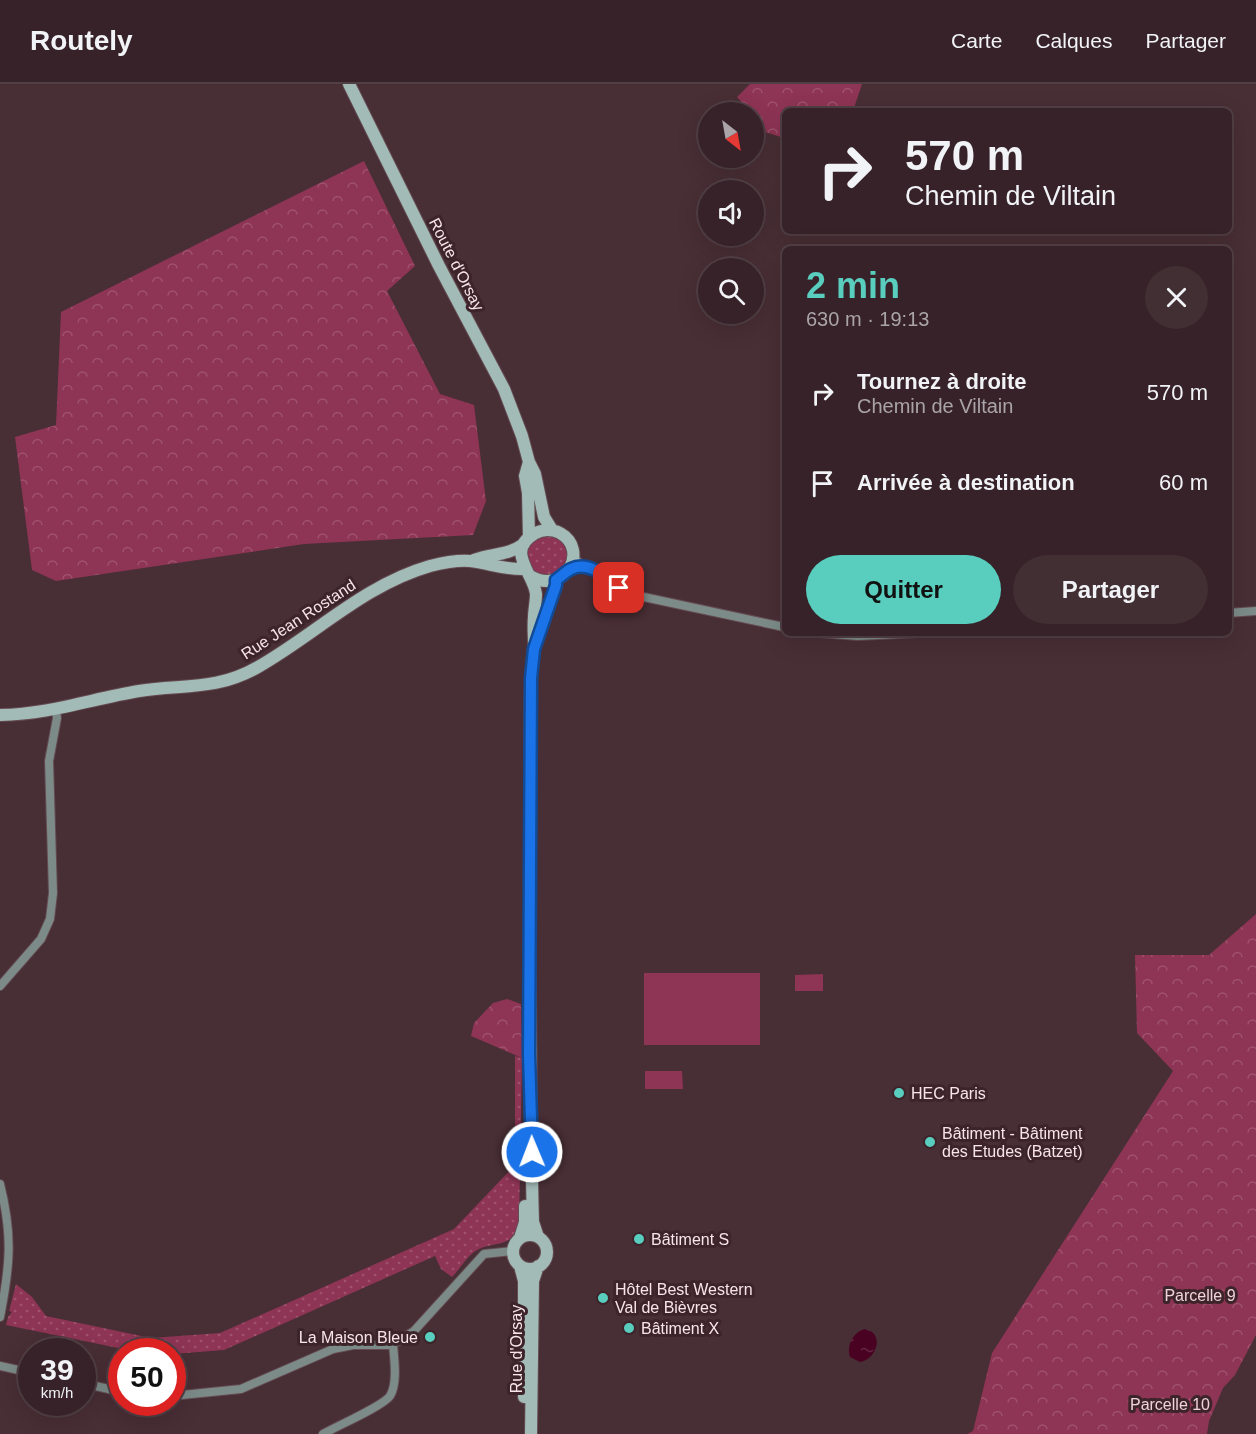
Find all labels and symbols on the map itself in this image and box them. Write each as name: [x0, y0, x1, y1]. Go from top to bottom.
north arrow: [698, 102, 764, 168]
street label: Route d'Orsay: [426, 215, 487, 313]
pin: [593, 562, 644, 613]
street label: Rue Jean Rostand: [238, 576, 358, 663]
place label: HEC Paris: [911, 1085, 986, 1102]
marker: HEC Paris: [892, 1086, 906, 1100]
position arrow: [500, 1120, 564, 1184]
place label: Bâtiment - Bâtiment des Etudes (Batzet): [942, 1125, 1083, 1160]
marker: Bâtiment - Bâtiment des Etudes (Batzet): [923, 1135, 937, 1149]
place label: Bâtiment S: [651, 1231, 729, 1248]
marker: Bâtiment S: [632, 1232, 646, 1246]
place label: Hôtel Best Western Val de Bièvres: [615, 1281, 753, 1316]
park label: Parcelle 9: [1164, 1287, 1236, 1304]
marker: Hôtel Best Western Val de Bièvres: [596, 1291, 610, 1305]
street label: Rue d'Orsay: [508, 1305, 525, 1393]
place label: Bâtiment X: [641, 1320, 720, 1337]
marker: Bâtiment X: [622, 1321, 636, 1335]
place label: La Maison Bleue: [299, 1329, 418, 1346]
marker: La Maison Bleue: [423, 1330, 437, 1344]
speed limit sign: 50: [108, 1338, 186, 1416]
park label: Parcelle 10: [1130, 1396, 1210, 1413]

